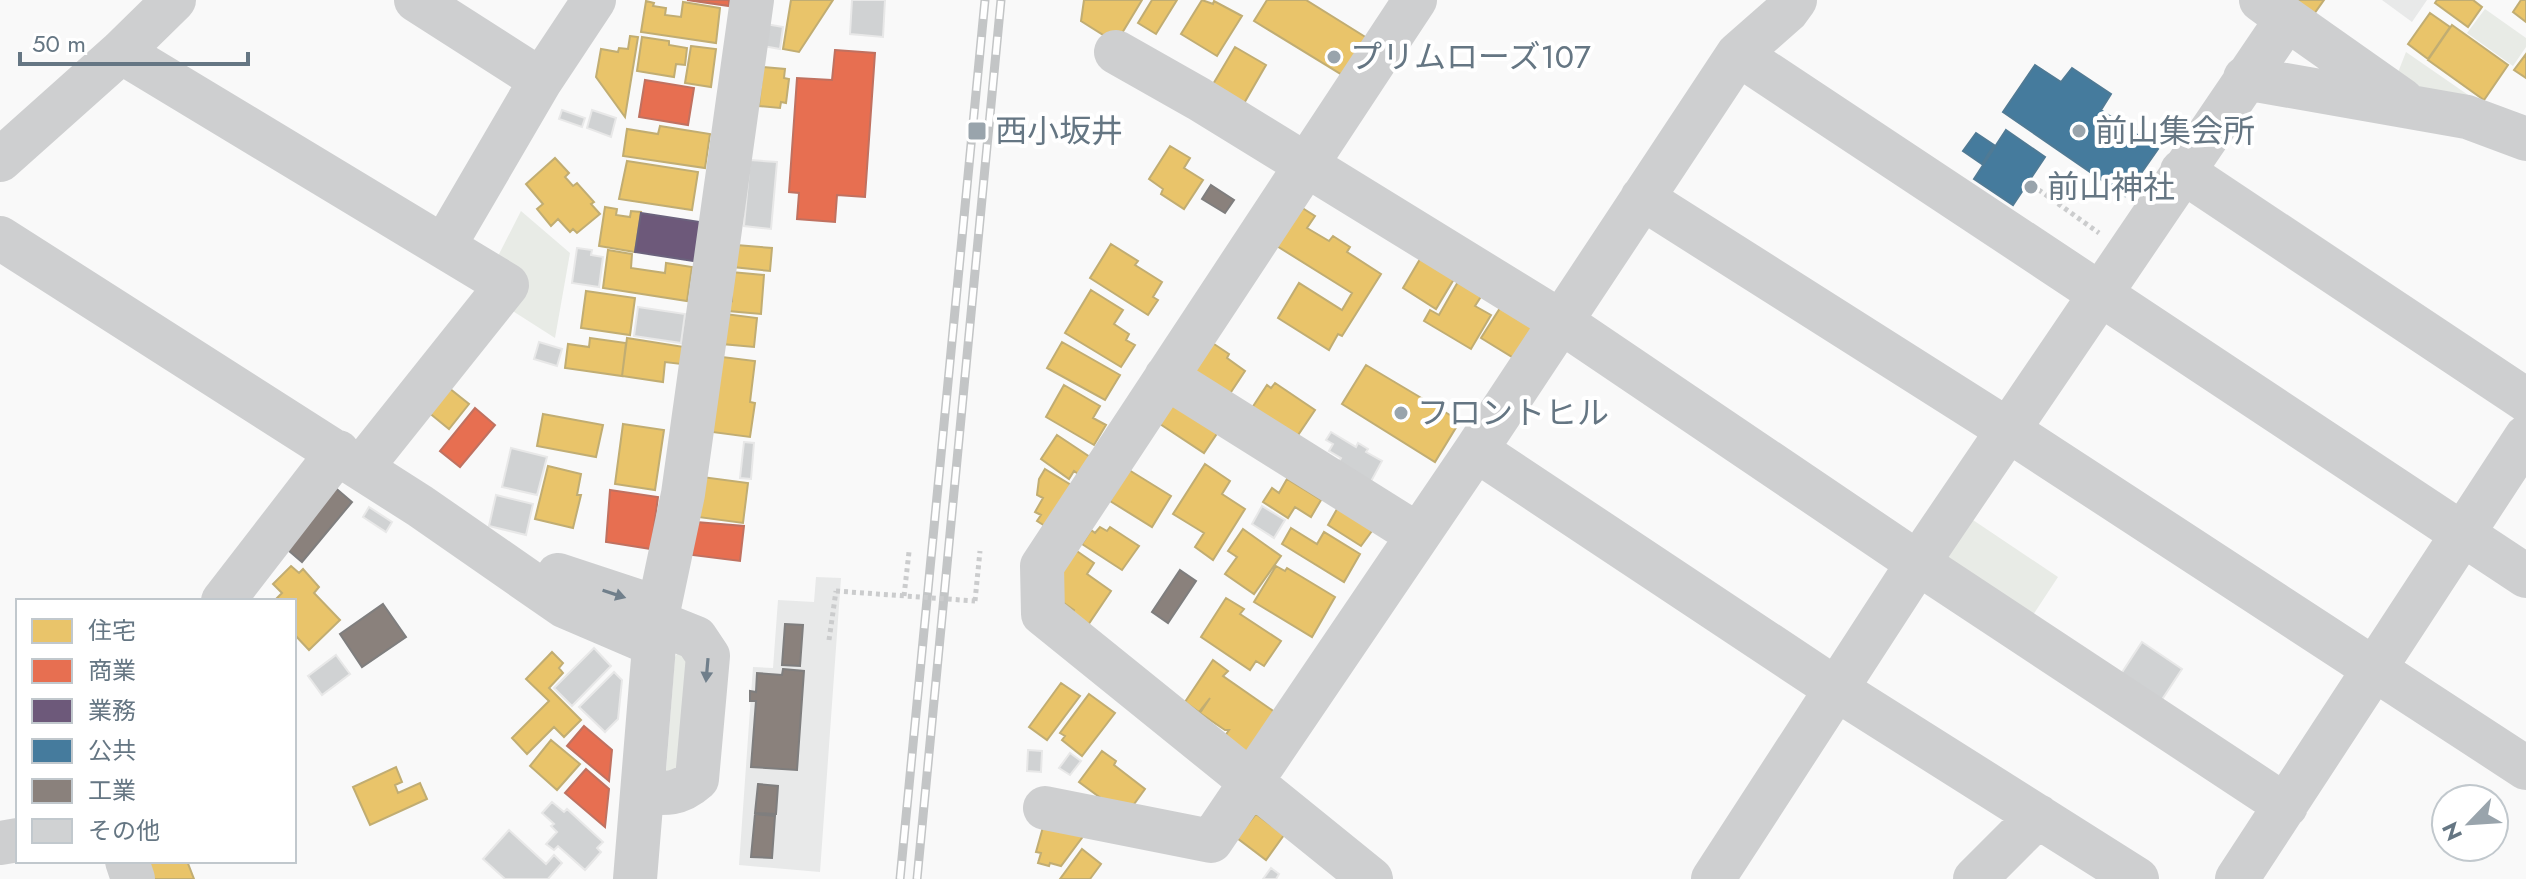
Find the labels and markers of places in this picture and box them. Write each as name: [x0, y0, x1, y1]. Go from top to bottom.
place label: プリムローズ107: [1350, 34, 1591, 80]
marker: プリムローズ107: [1325, 48, 1343, 66]
place label: 西小坂井: [995, 108, 1123, 154]
place label: 前山集会所: [2095, 108, 2255, 154]
marker: 西小坂井: [966, 120, 988, 142]
marker: 前山集会所: [2070, 122, 2088, 140]
place label: 前山神社: [2047, 164, 2175, 210]
marker: 前山神社: [2022, 178, 2040, 196]
place label: フロントヒル: [1417, 390, 1609, 436]
marker: フロントヒル: [1392, 404, 1410, 422]

